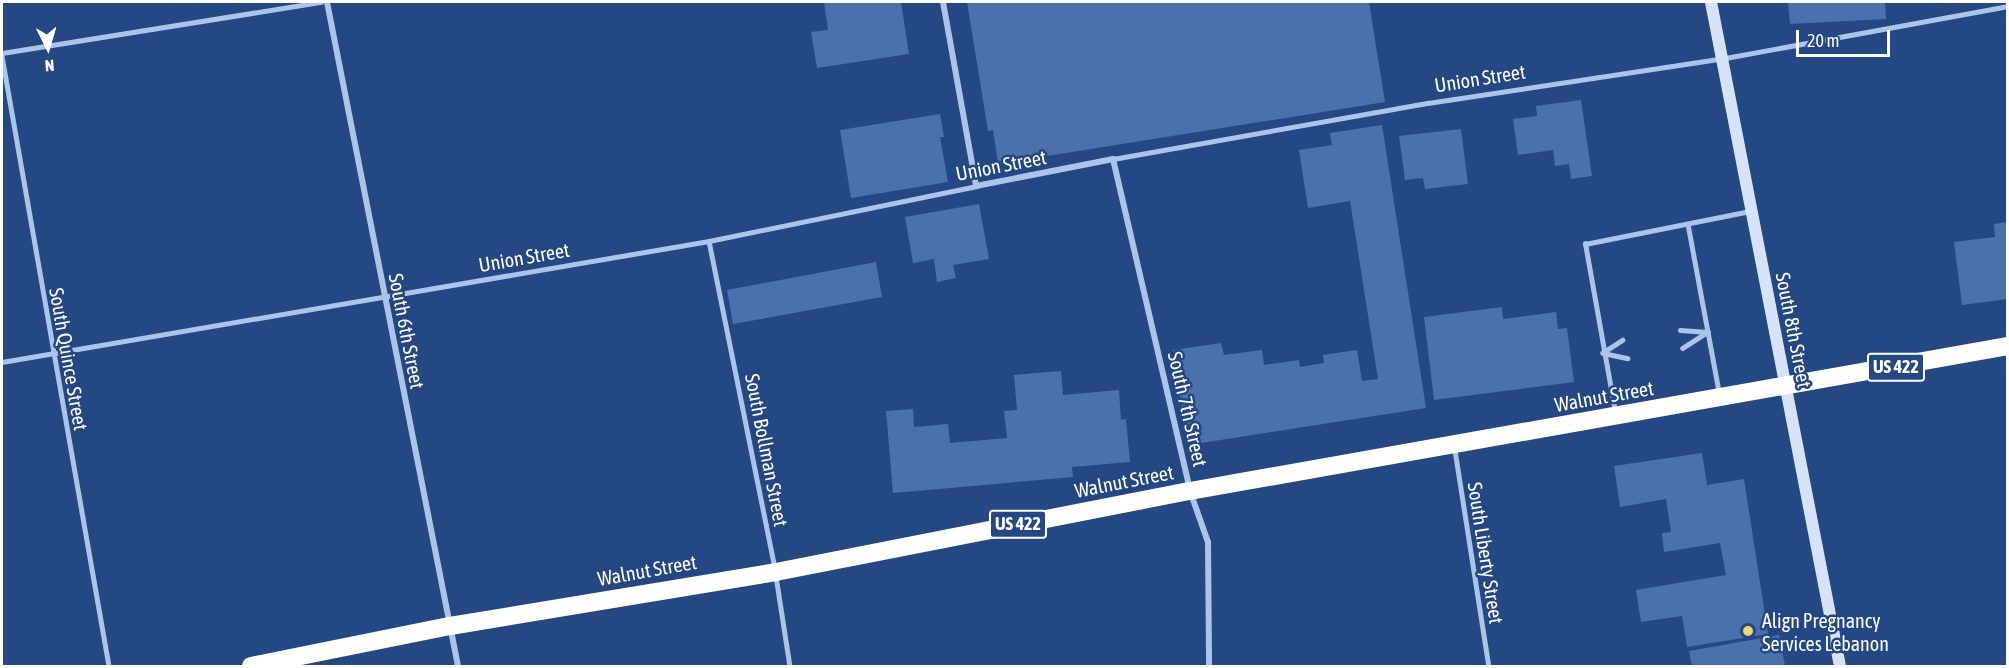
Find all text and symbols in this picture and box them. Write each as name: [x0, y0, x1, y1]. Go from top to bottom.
north arrow: [18, 18, 78, 78]
scale bar: [1799, 18, 1894, 56]
text: 20 m: [1807, 30, 1839, 51]
text: N: [44, 57, 55, 75]
street label: Union Street: [1433, 59, 1527, 97]
street label: Union Street: [954, 144, 1048, 186]
street label: Union Street: [477, 237, 571, 277]
street label: South 8th Street: [1771, 270, 1817, 390]
street label: South 6th Street: [384, 271, 430, 391]
street label: South Quince Street: [45, 286, 93, 432]
street label: South 7th Street: [1163, 349, 1213, 469]
road number: US 422: [1866, 352, 1926, 382]
street label: South Bollman Street: [740, 372, 794, 528]
street label: Walnut Street: [1553, 375, 1655, 417]
street label: Walnut Street: [1073, 460, 1175, 502]
street label: South Liberty Street: [1463, 481, 1509, 625]
road number: US 422: [988, 509, 1048, 539]
street label: Walnut Street: [596, 549, 698, 591]
place label: Align Pregnancy Services Lebanon: [1762, 608, 1889, 655]
marker: Align Pregnancy Services Lebanon: [1739, 622, 1757, 640]

